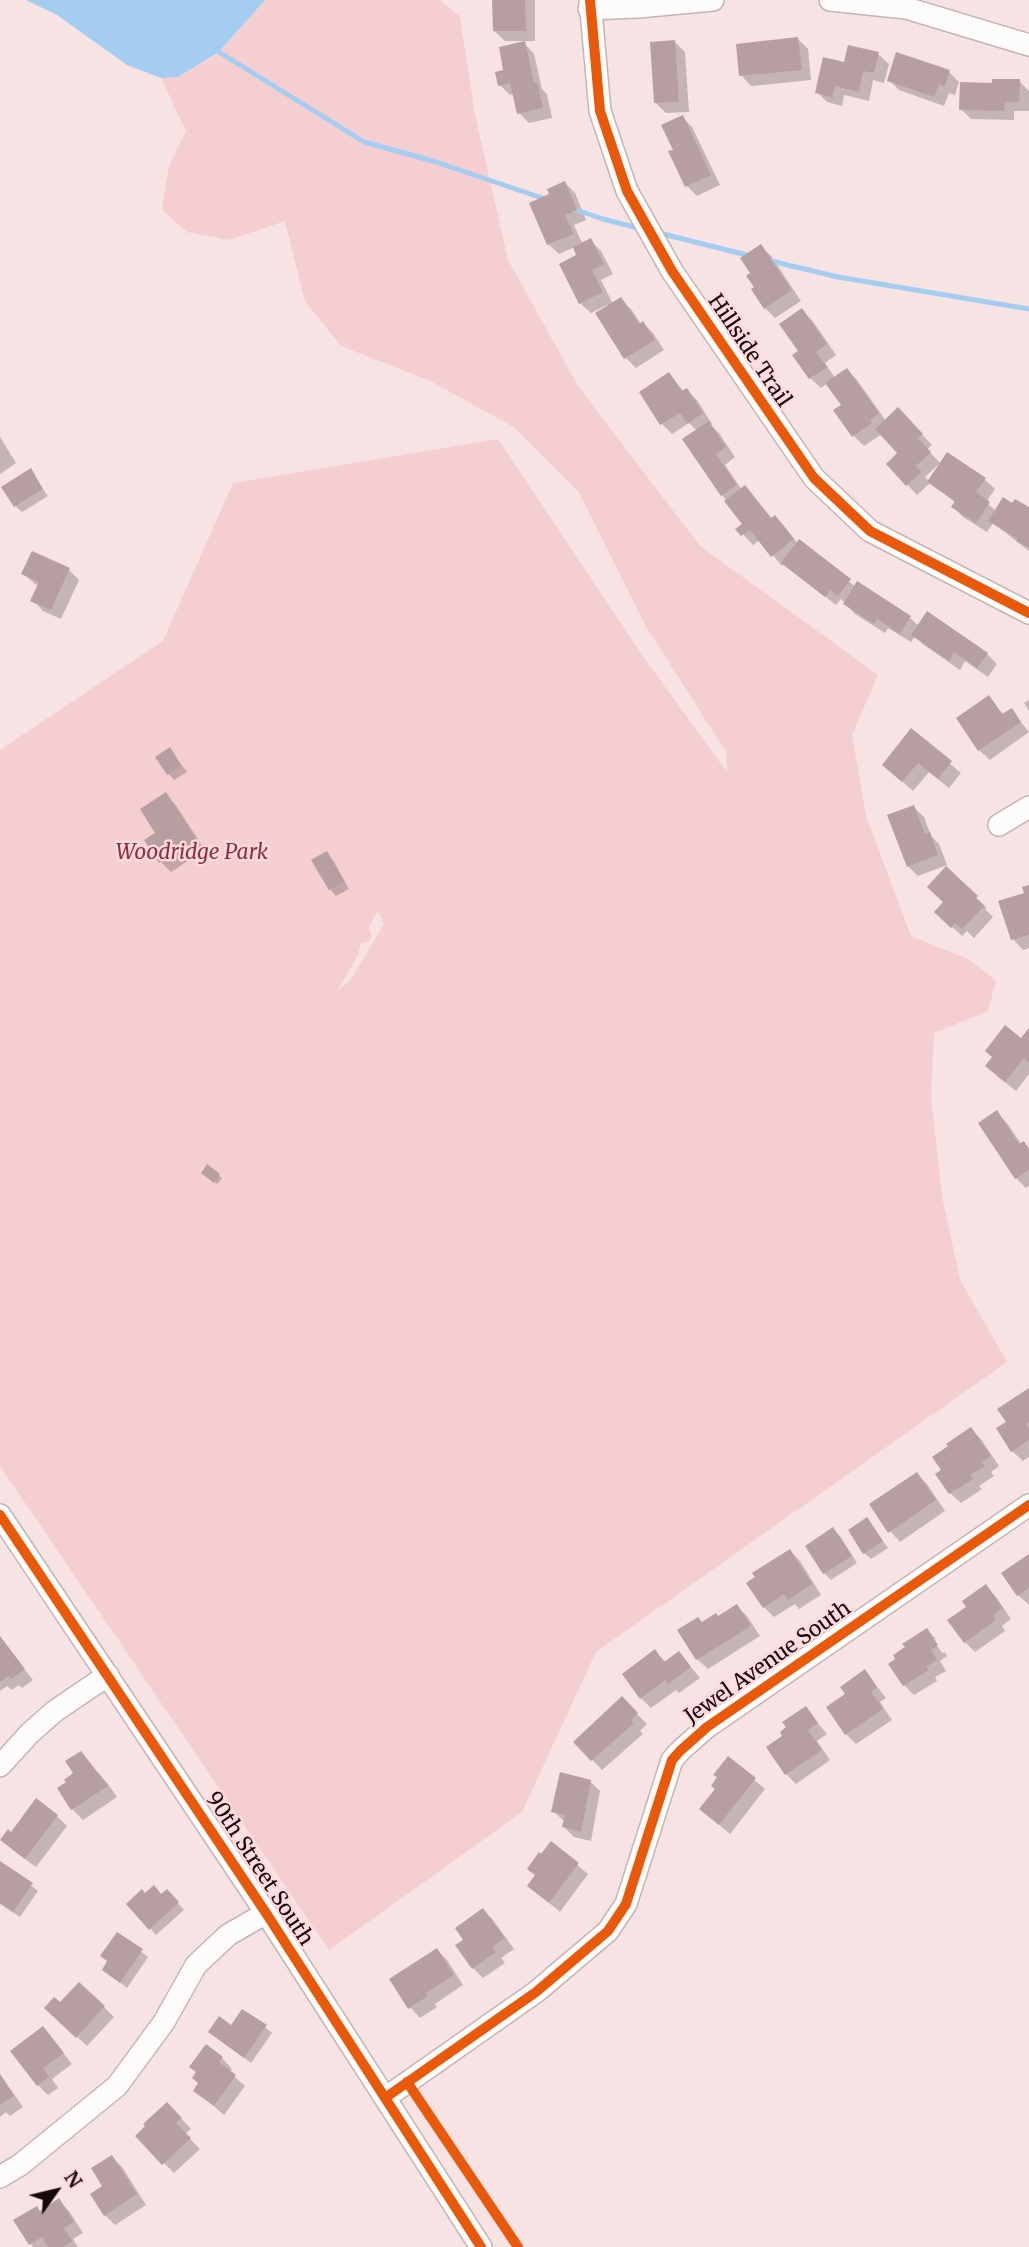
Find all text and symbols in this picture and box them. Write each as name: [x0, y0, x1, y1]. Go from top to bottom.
street label: Hillside Trail: [702, 290, 796, 412]
park label: Woodridge Park: [116, 840, 268, 866]
street label: Jewel Avenue South: [680, 1596, 856, 1730]
street label: 90th Street South: [200, 1787, 318, 1951]
north arrow: [21, 2156, 91, 2226]
text: N: [59, 2166, 88, 2192]

